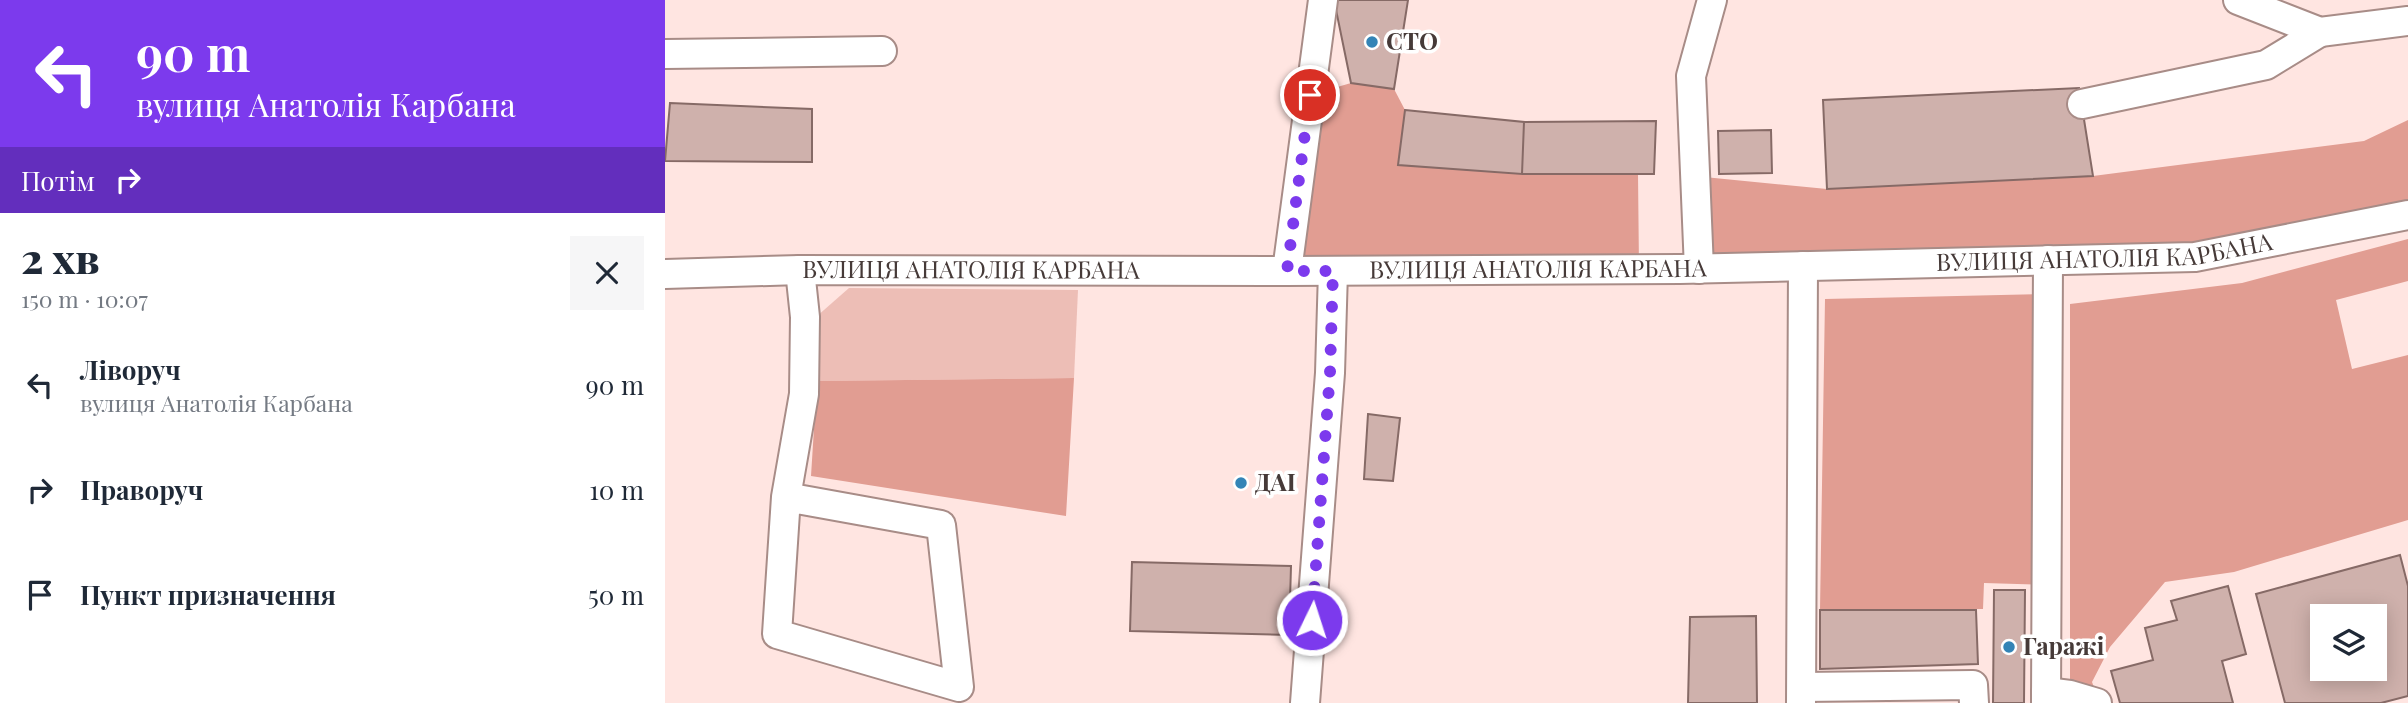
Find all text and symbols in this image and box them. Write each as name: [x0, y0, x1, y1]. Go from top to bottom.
text: 90 m: [136, 19, 250, 84]
place label: СТО: [1386, 24, 1438, 56]
icon: left: [21, 28, 112, 119]
marker: СТО: [1364, 34, 1380, 50]
pin: [1280, 65, 1340, 125]
icon: arrive: [1291, 76, 1329, 114]
text: вулиця Анатолія Карбана: [136, 82, 516, 125]
icon: right: [109, 161, 147, 199]
text: Потім: [21, 163, 95, 198]
street label: ВУЛИЦЯ АНАТОЛІЯ КАРБАНА: [1936, 224, 2276, 277]
text: 2 хв: [21, 229, 100, 285]
button: close: [570, 236, 644, 310]
street label: ВУЛИЦЯ АНАТОЛІЯ КАРБАНА: [1369, 250, 1708, 285]
street label: ВУЛИЦЯ АНАТОЛІЯ КАРБАНА: [802, 252, 1141, 285]
text: 150 m · 10:07: [21, 283, 148, 314]
text: Ліворуч: [80, 352, 181, 387]
icon: left: [21, 366, 59, 404]
text: 90 m: [586, 367, 644, 402]
text: вулиця Анатолія Карбана: [80, 387, 353, 418]
place label: ДАІ: [1255, 465, 1296, 497]
icon: right: [21, 471, 59, 509]
text: Праворуч: [80, 472, 203, 507]
text: 10 m: [589, 472, 644, 507]
marker: ДАІ: [1233, 475, 1249, 491]
icon: arrive: [21, 576, 59, 614]
text: Пункт призначення: [80, 577, 336, 612]
text: 50 m: [588, 577, 644, 612]
position arrow: [1275, 583, 1349, 657]
map controls: [2310, 604, 2387, 681]
button: layers: [2310, 604, 2387, 681]
place label: Гаражі: [2023, 629, 2105, 661]
marker: Гаражі: [2001, 639, 2017, 655]

